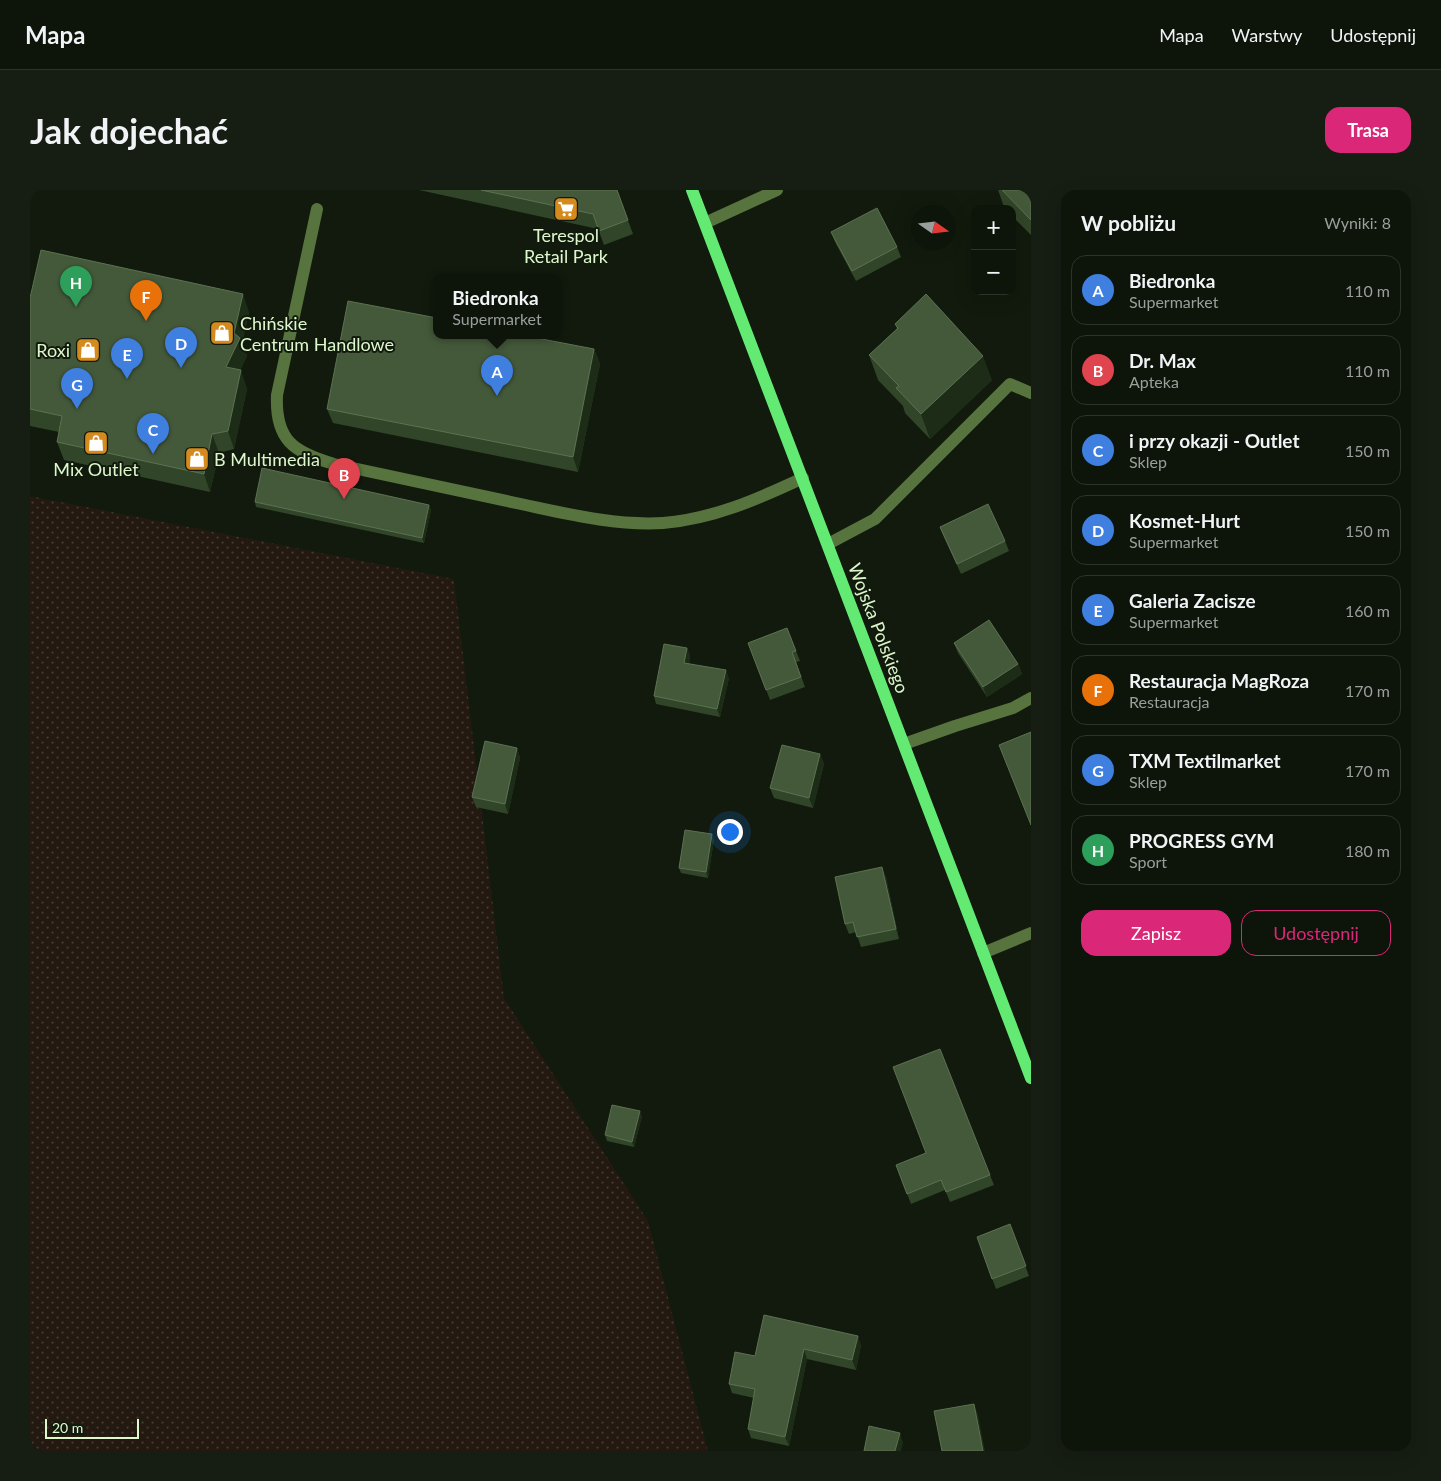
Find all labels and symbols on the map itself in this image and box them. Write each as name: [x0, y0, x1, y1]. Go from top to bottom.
supermarket icon: Terespol Retail Park: [553, 196, 579, 222]
north arrow: [911, 205, 956, 250]
place label: Terespol Retail Park: [524, 224, 609, 267]
pin: H: [60, 266, 92, 307]
pin: F: [130, 280, 162, 321]
place label: Chińskie Centrum Handlowe: [240, 312, 394, 355]
shop icon: Chińskie Centrum Handlowe: [209, 320, 235, 346]
pin: D: [165, 327, 197, 368]
shop icon: Roxi: [75, 337, 101, 363]
pin: E: [111, 338, 143, 379]
place label: Roxi: [36, 339, 70, 361]
pin: A: [481, 355, 513, 396]
pin: G: [61, 368, 93, 409]
pin: C: [137, 413, 169, 454]
shop icon: Mix Outlet: [83, 430, 109, 456]
shop icon: B Multimedia: [184, 446, 210, 472]
place label: B Multimedia: [214, 448, 320, 470]
place label: Mix Outlet: [53, 458, 139, 480]
pin: B: [328, 458, 360, 499]
street label: Wojska Polskiego: [844, 560, 914, 696]
your location: [717, 819, 743, 845]
scale bar: [45, 1416, 139, 1439]

